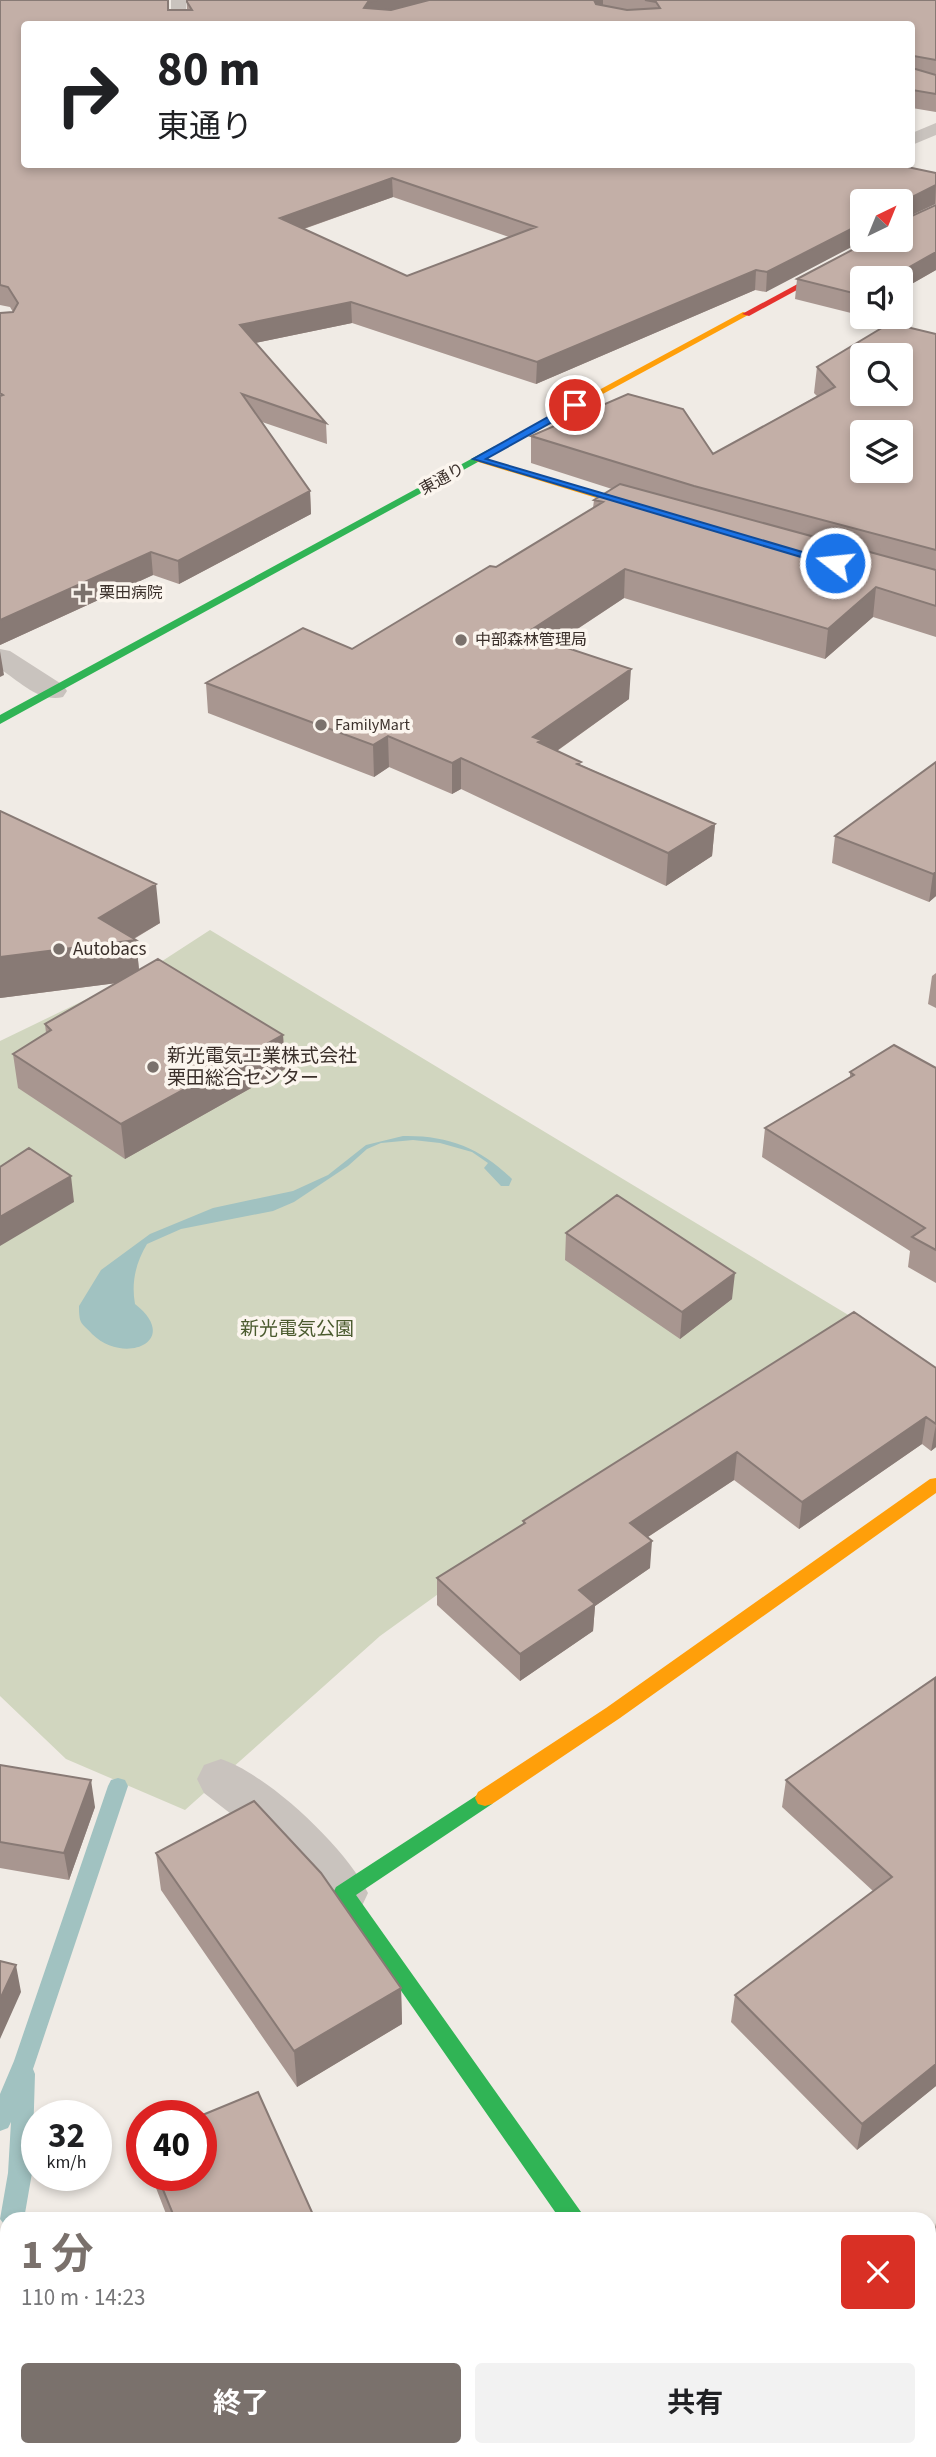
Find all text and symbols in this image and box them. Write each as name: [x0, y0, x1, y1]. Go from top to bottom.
text: 80 m: [157, 35, 261, 105]
icon: right: [42, 49, 133, 140]
text: 東通り: [157, 104, 253, 150]
north arrow: [850, 189, 914, 252]
map controls: [850, 189, 913, 483]
button: sound: [850, 266, 913, 329]
button: search: [850, 343, 913, 406]
pin: [545, 375, 605, 435]
icon: arrive: [556, 386, 594, 424]
button: layers: [850, 420, 913, 483]
street label: 東通り: [416, 458, 468, 500]
position arrow: [798, 526, 872, 600]
place label: 栗田病院: [99, 582, 163, 604]
marker: 栗田病院: [73, 583, 93, 603]
place label: 中部森林管理局: [475, 629, 587, 651]
marker: 中部森林管理局: [453, 632, 469, 648]
place label: FamilyMart: [335, 714, 410, 736]
marker: FamilyMart: [313, 717, 329, 733]
place label: Autobacs: [73, 936, 146, 963]
marker: Autobacs: [51, 941, 67, 957]
place label: 新光電気工業株式会社 栗田総合センター: [167, 1043, 357, 1092]
marker: 新光電気工業株式会社 栗田総合センター: [145, 1059, 161, 1075]
park label: 新光電気公園: [240, 1316, 354, 1343]
speed limit sign: 40: [126, 2100, 217, 2191]
text: 32: [48, 2111, 85, 2161]
text: km/h: [47, 2150, 86, 2175]
text: 1 分: [21, 2225, 94, 2285]
button: close: [841, 2235, 915, 2309]
text: 110 m · 14:23: [21, 2281, 145, 2314]
button: 終了: [21, 2363, 461, 2443]
button: 共有: [475, 2363, 915, 2443]

